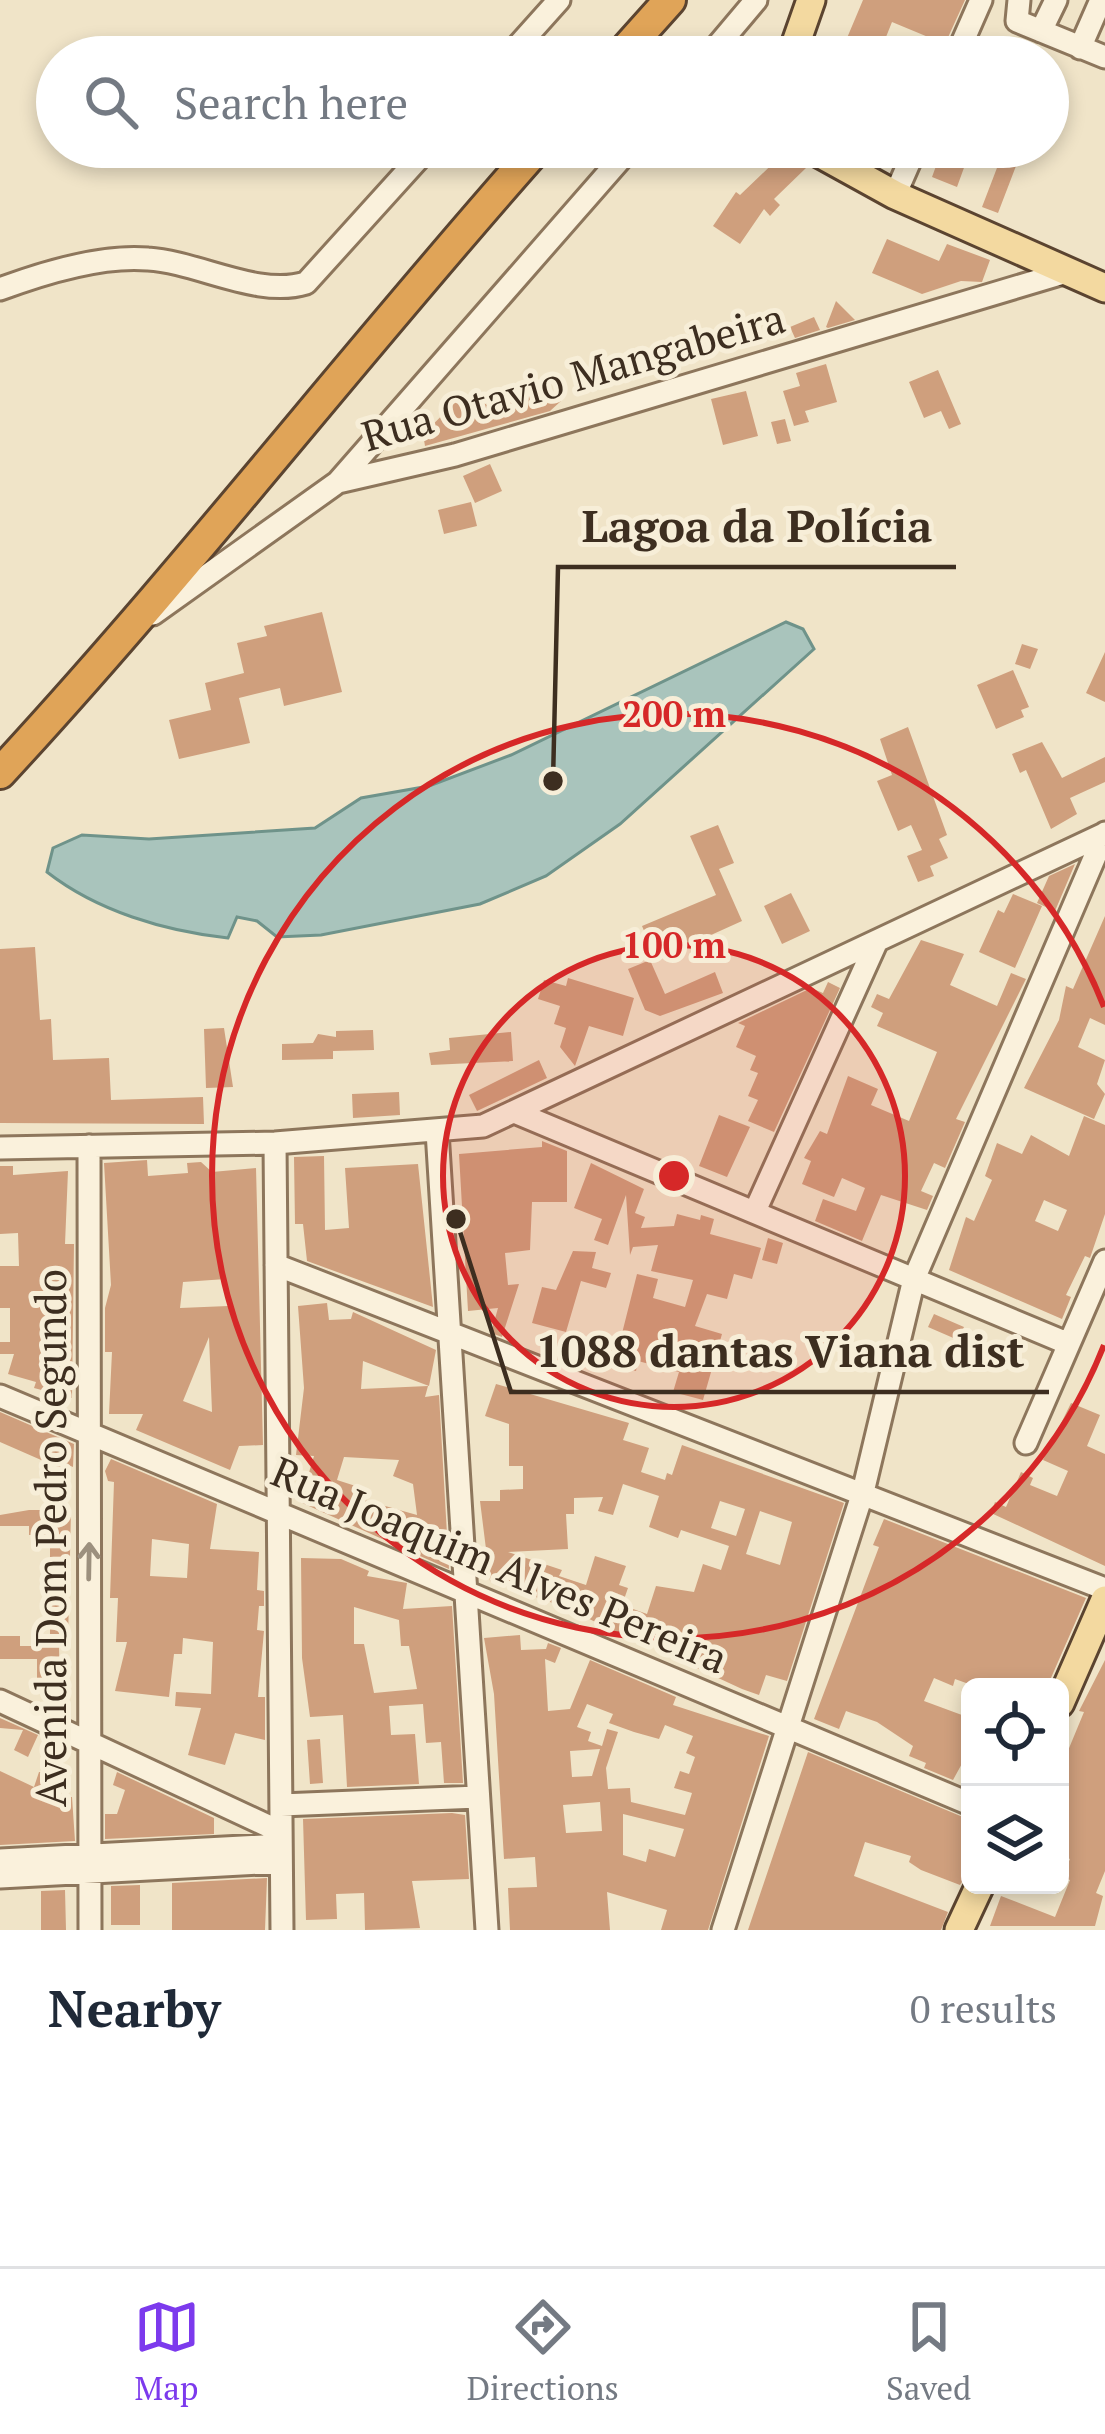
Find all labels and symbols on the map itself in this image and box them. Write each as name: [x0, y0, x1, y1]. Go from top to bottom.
street label: Rua Otavio Mangabeira: [355, 289, 791, 463]
callout: Lagoa da Polícia: [558, 486, 956, 567]
text: Lagoa da Polícia: [582, 495, 932, 555]
text: 200 m: [622, 690, 726, 737]
text: 100 m: [622, 921, 726, 968]
centre of rings: [653, 1155, 695, 1197]
street label: Avenida Dom Pedro Segundo: [22, 1269, 78, 1807]
callout: 1088 dantas Viana dist: [511, 1311, 1049, 1392]
text: 1088 dantas Viana dist: [535, 1320, 1025, 1380]
street label: Rua Joaquim Alves Pereira: [264, 1442, 736, 1686]
one-way arrow: [78, 1542, 101, 1581]

